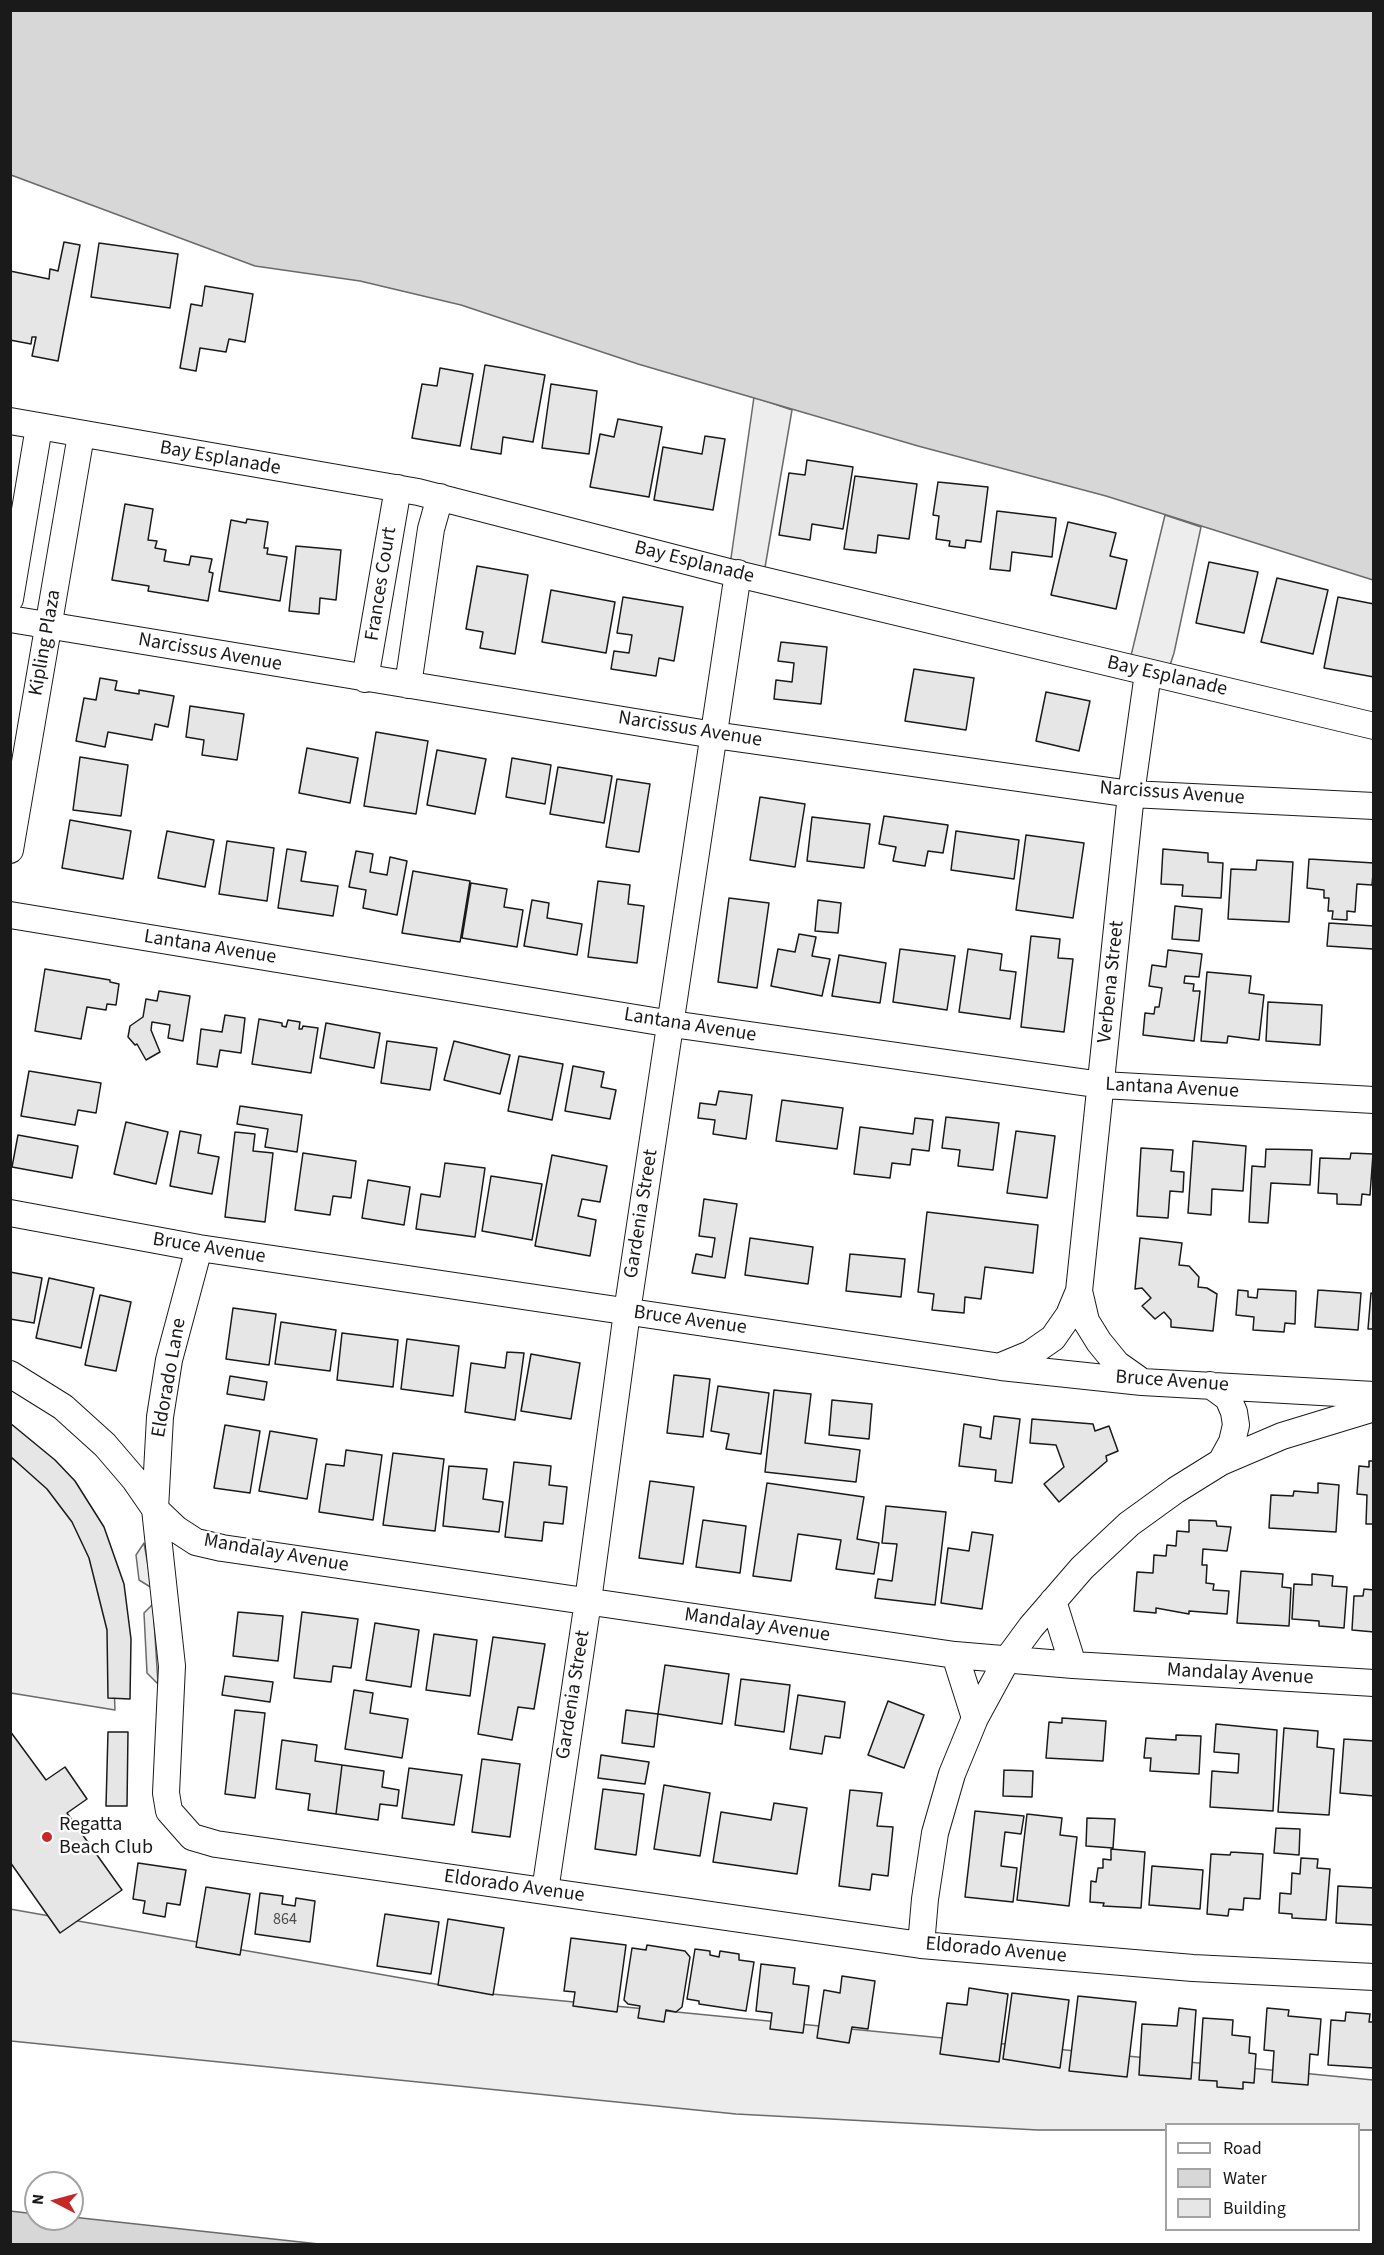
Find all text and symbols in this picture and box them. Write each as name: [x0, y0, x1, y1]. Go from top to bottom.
street label: Bay Esplanade: [158, 437, 282, 481]
street label: Frances Court: [361, 525, 403, 643]
street label: Bay Esplanade: [632, 537, 756, 589]
street label: Kipling Plaza: [25, 588, 67, 698]
street label: Narcissus Avenue: [136, 629, 284, 677]
street label: Bay Esplanade: [1105, 652, 1229, 702]
street label: Narcissus Avenue: [616, 707, 764, 753]
street label: Narcissus Avenue: [1099, 777, 1245, 811]
street label: Verbena Street: [1094, 920, 1130, 1044]
street label: Lantana Avenue: [142, 926, 278, 970]
street label: Lantana Avenue: [622, 1004, 758, 1048]
street label: Lantana Avenue: [1105, 1074, 1239, 1104]
street label: Gardenia Street: [620, 1148, 664, 1280]
street label: Bruce Avenue: [151, 1228, 267, 1270]
street label: Bruce Avenue: [632, 1301, 748, 1341]
street label: Eldorado Lane: [148, 1316, 192, 1440]
street label: Bruce Avenue: [1114, 1366, 1230, 1398]
street label: Mandalay Avenue: [202, 1529, 350, 1579]
street label: Mandalay Avenue: [683, 1604, 831, 1648]
street label: Gardenia Street: [552, 1629, 596, 1761]
street label: Mandalay Avenue: [1166, 1659, 1314, 1691]
place label: Regatta Beach Club: [59, 1814, 153, 1861]
marker: Regatta Beach Club: [40, 1830, 54, 1844]
street label: Eldorado Avenue: [442, 1865, 586, 1909]
house number: 864: [273, 1910, 297, 1930]
street label: Eldorado Avenue: [924, 1933, 1068, 1969]
legend: [1165, 2123, 1360, 2231]
text: Road: [1223, 2136, 1262, 2161]
text: Water: [1223, 2166, 1267, 2191]
north arrow: [24, 2171, 84, 2231]
text: N: [27, 2193, 50, 2206]
text: Building: [1223, 2196, 1286, 2221]

